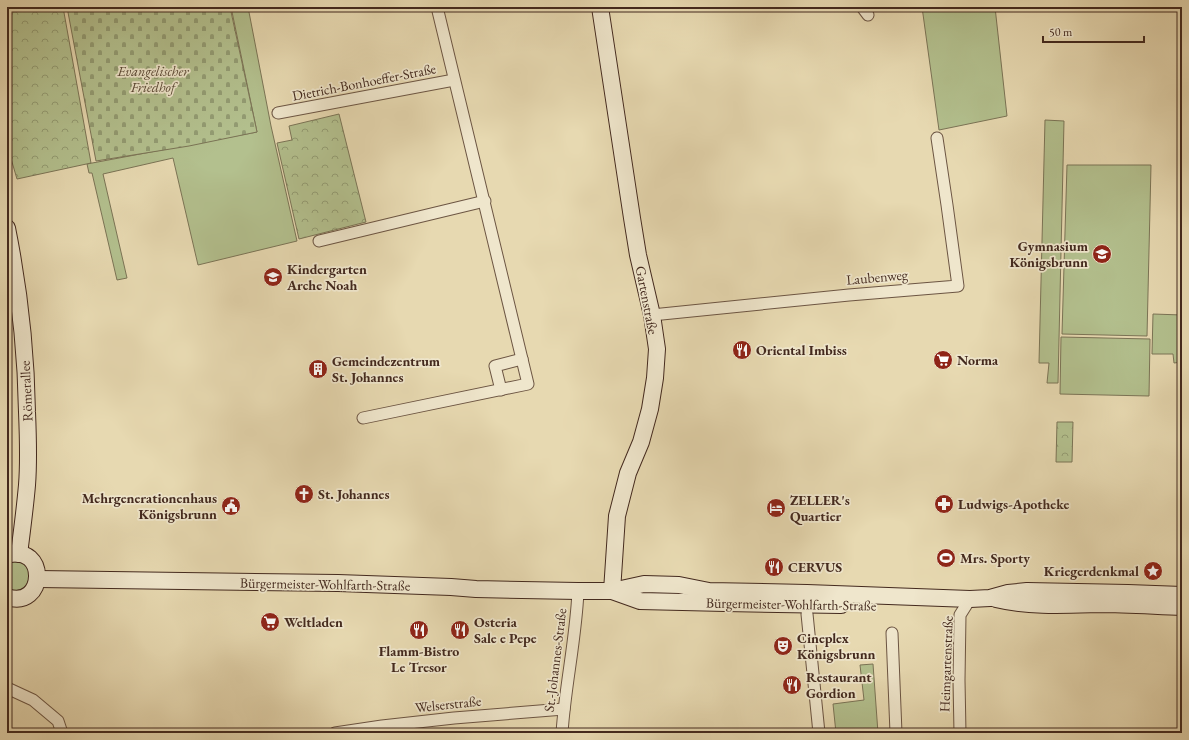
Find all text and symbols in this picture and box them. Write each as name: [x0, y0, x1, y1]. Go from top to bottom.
scale bar: [1043, 18, 1144, 44]
text: 50 m: [1049, 24, 1073, 40]
street label: Dietrich-Bonhoeffer-Straße: [291, 59, 438, 105]
park label: Evangelischer Friedhof: [116, 62, 189, 96]
place label: Gymnasium Königsbrunn: [1010, 237, 1089, 271]
school or university icon: Gymnasium Königsbrunn: [1091, 243, 1113, 265]
place label: Kindergarten Arche Noah: [286, 260, 367, 294]
street label: Gartenstraße: [632, 264, 663, 336]
street label: Laubenweg: [846, 265, 909, 289]
school or university icon: Kindergarten Arche Noah: [262, 266, 284, 288]
restaurant icon: Oriental Imbiss: [731, 339, 753, 361]
place label: Oriental Imbiss: [756, 341, 847, 359]
supermarket icon: Norma: [932, 349, 954, 371]
place label: Norma: [957, 351, 999, 369]
place label: Gemeindezentrum St. Johannes: [332, 352, 441, 386]
building icon: Gemeindezentrum St. Johannes: [307, 358, 329, 380]
street label: Römerallee: [15, 360, 37, 422]
church icon: St. Johannes: [293, 483, 315, 505]
place label: St. Johannes: [318, 485, 389, 503]
place label: Mehrgenerationenhaus Königsbrunn: [82, 489, 217, 523]
place label: ZELLER's Quartier: [790, 491, 850, 525]
pharmacy icon: Ludwigs-Apotheke: [933, 493, 955, 515]
public building icon: Mehrgenerationenhaus Königsbrunn: [220, 495, 242, 517]
place label: Ludwigs-Apotheke: [958, 495, 1070, 513]
hotel icon: ZELLER's Quartier: [765, 497, 787, 519]
sports icon: Mrs. Sporty: [935, 547, 957, 569]
place label: Mrs. Sporty: [960, 549, 1030, 567]
restaurant icon: CERVUS: [763, 556, 785, 578]
place label: CERVUS: [788, 558, 842, 576]
place icon: Kriegerdenkmal: [1142, 560, 1164, 582]
place label: Kriegerdenkmal: [1044, 562, 1139, 580]
street label: Bürgermeister-Wohlfarth-Straße: [240, 574, 411, 594]
street label: Bürgermeister-Wohlfarth-Straße: [706, 594, 877, 614]
street label: St.-Johannes-Straße: [540, 606, 570, 713]
supermarket icon: Weltladen: [259, 611, 281, 633]
place label: Weltladen: [284, 613, 343, 631]
place label: Osteria Sale e Pepe: [474, 613, 537, 647]
street label: Heimgartenstraße: [935, 615, 957, 712]
restaurant icon: Flamm-Bistro Le Tresor: [408, 619, 430, 641]
restaurant icon: Osteria Sale e Pepe: [449, 619, 471, 641]
place label: Cineplex Königsbrunn: [797, 629, 876, 663]
theatre icon: Cineplex Königsbrunn: [772, 635, 794, 657]
place label: Flamm-Bistro Le Tresor: [379, 642, 459, 676]
place label: Restaurant Gordion: [806, 668, 872, 702]
restaurant icon: Restaurant Gordion: [781, 674, 803, 696]
street label: Welserstraße: [414, 692, 483, 716]

